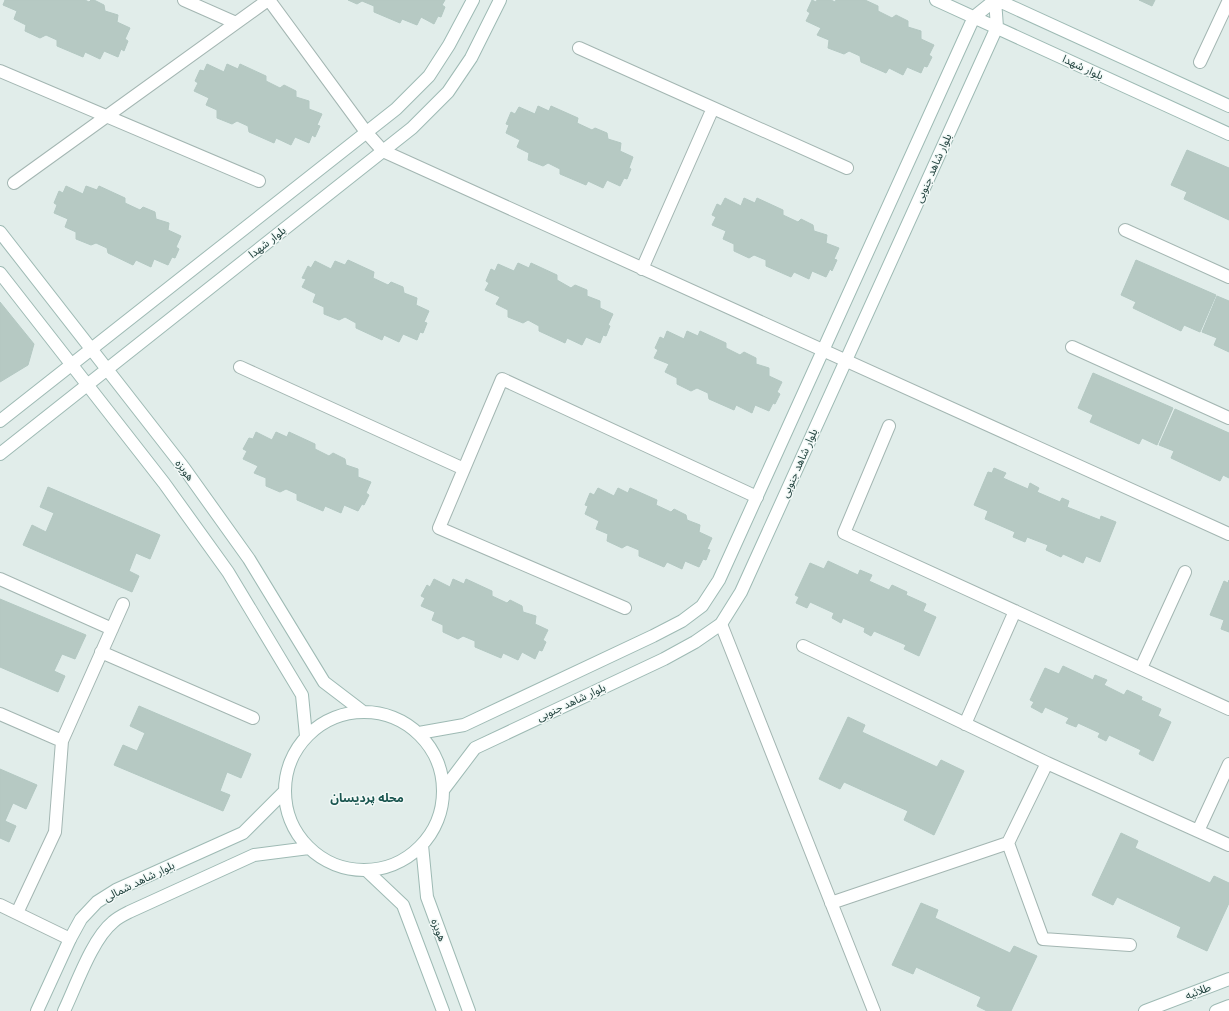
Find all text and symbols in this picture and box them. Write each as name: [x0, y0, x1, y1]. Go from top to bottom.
street label: بلوار شهدا: [1060, 51, 1106, 83]
street label: بلوار شاهد جنوبی: [911, 131, 955, 205]
street label: بلوار شهدا: [245, 223, 289, 261]
street label: بلوار شاهد جنوبی: [777, 426, 821, 500]
street label: هویزه: [172, 457, 198, 483]
street label: بلوار شاهد جنوبی: [534, 680, 608, 724]
district label: محله پردیسان: [330, 790, 404, 806]
street label: بلوار شاهد شمالی: [101, 858, 177, 904]
street label: هویزه: [428, 917, 450, 943]
street label: طلائیه: [1183, 980, 1213, 1002]

